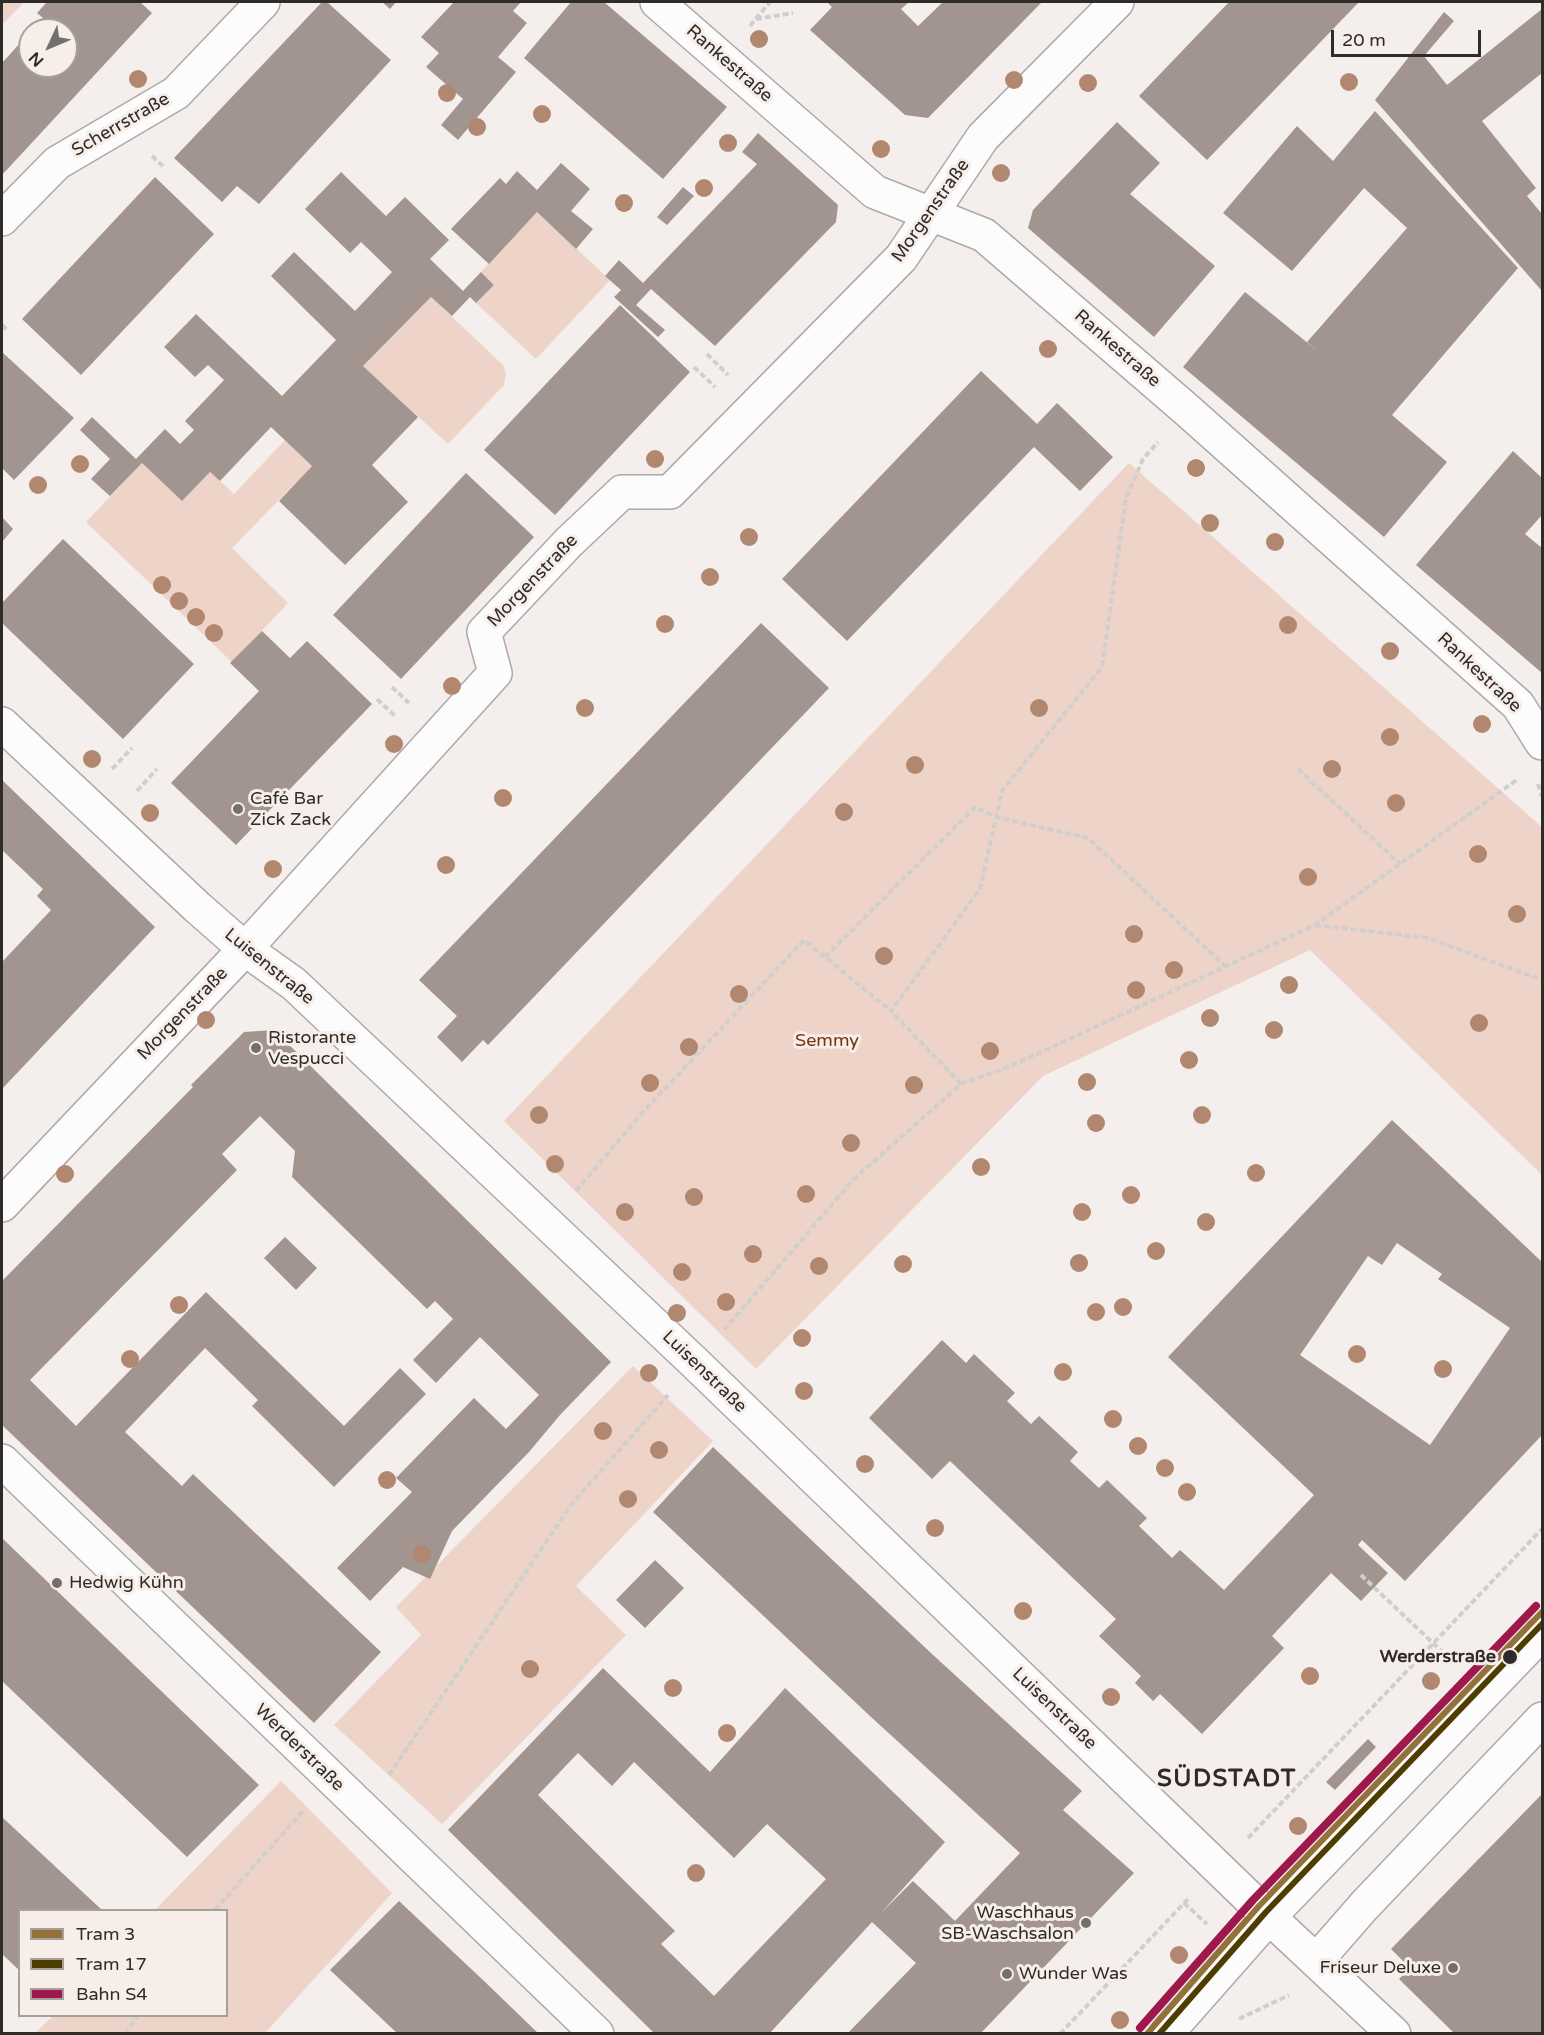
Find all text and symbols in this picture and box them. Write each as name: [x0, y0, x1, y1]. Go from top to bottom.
north arrow: [18, 18, 78, 78]
scale bar: [1334, 18, 1484, 56]
street label: Rankestraße: [681, 21, 777, 107]
text: 20 m: [1342, 29, 1386, 51]
text: N: [25, 48, 48, 71]
street label: Scherrstraße: [68, 88, 174, 162]
street label: Morgenstraße: [888, 155, 974, 267]
street label: Rankestraße: [1069, 306, 1165, 392]
street label: Morgenstraße: [483, 530, 583, 632]
street label: Rankestraße: [1432, 629, 1526, 717]
place label: Café Bar Zick Zack: [250, 788, 331, 830]
marker: Café Bar Zick Zack: [231, 802, 245, 816]
street label: Luisenstraße: [220, 924, 318, 1010]
street label: Morgenstraße: [133, 963, 233, 1065]
place label: Ristorante Vespucci: [268, 1027, 356, 1070]
park label: Semmy: [795, 1030, 859, 1052]
marker: Ristorante Vespucci: [249, 1041, 263, 1055]
street label: Luisenstraße: [657, 1326, 751, 1418]
place label: Hedwig Kühn: [69, 1572, 184, 1594]
marker: Hedwig Kühn: [50, 1576, 64, 1590]
place label: Werderstraße: [1380, 1646, 1496, 1668]
marker: Werderstraße: [1501, 1648, 1519, 1666]
street label: Luisenstraße: [1007, 1663, 1101, 1755]
street label: Werderstraße: [250, 1700, 348, 1796]
district label: SÜDSTADT: [1157, 1766, 1297, 1794]
place label: Waschhaus SB-Waschsalon: [941, 1902, 1074, 1944]
legend: [18, 1909, 228, 2017]
marker: Waschhaus SB-Waschsalon: [1079, 1916, 1093, 1930]
text: Tram 3: [76, 1923, 135, 1945]
text: Tram 17: [76, 1953, 147, 1975]
place label: Friseur Deluxe: [1320, 1957, 1441, 1979]
marker: Friseur Deluxe: [1446, 1961, 1460, 1975]
place label: Wunder Was: [1019, 1963, 1128, 1985]
marker: Wunder Was: [1000, 1967, 1014, 1981]
text: Bahn S4: [76, 1983, 148, 2005]

